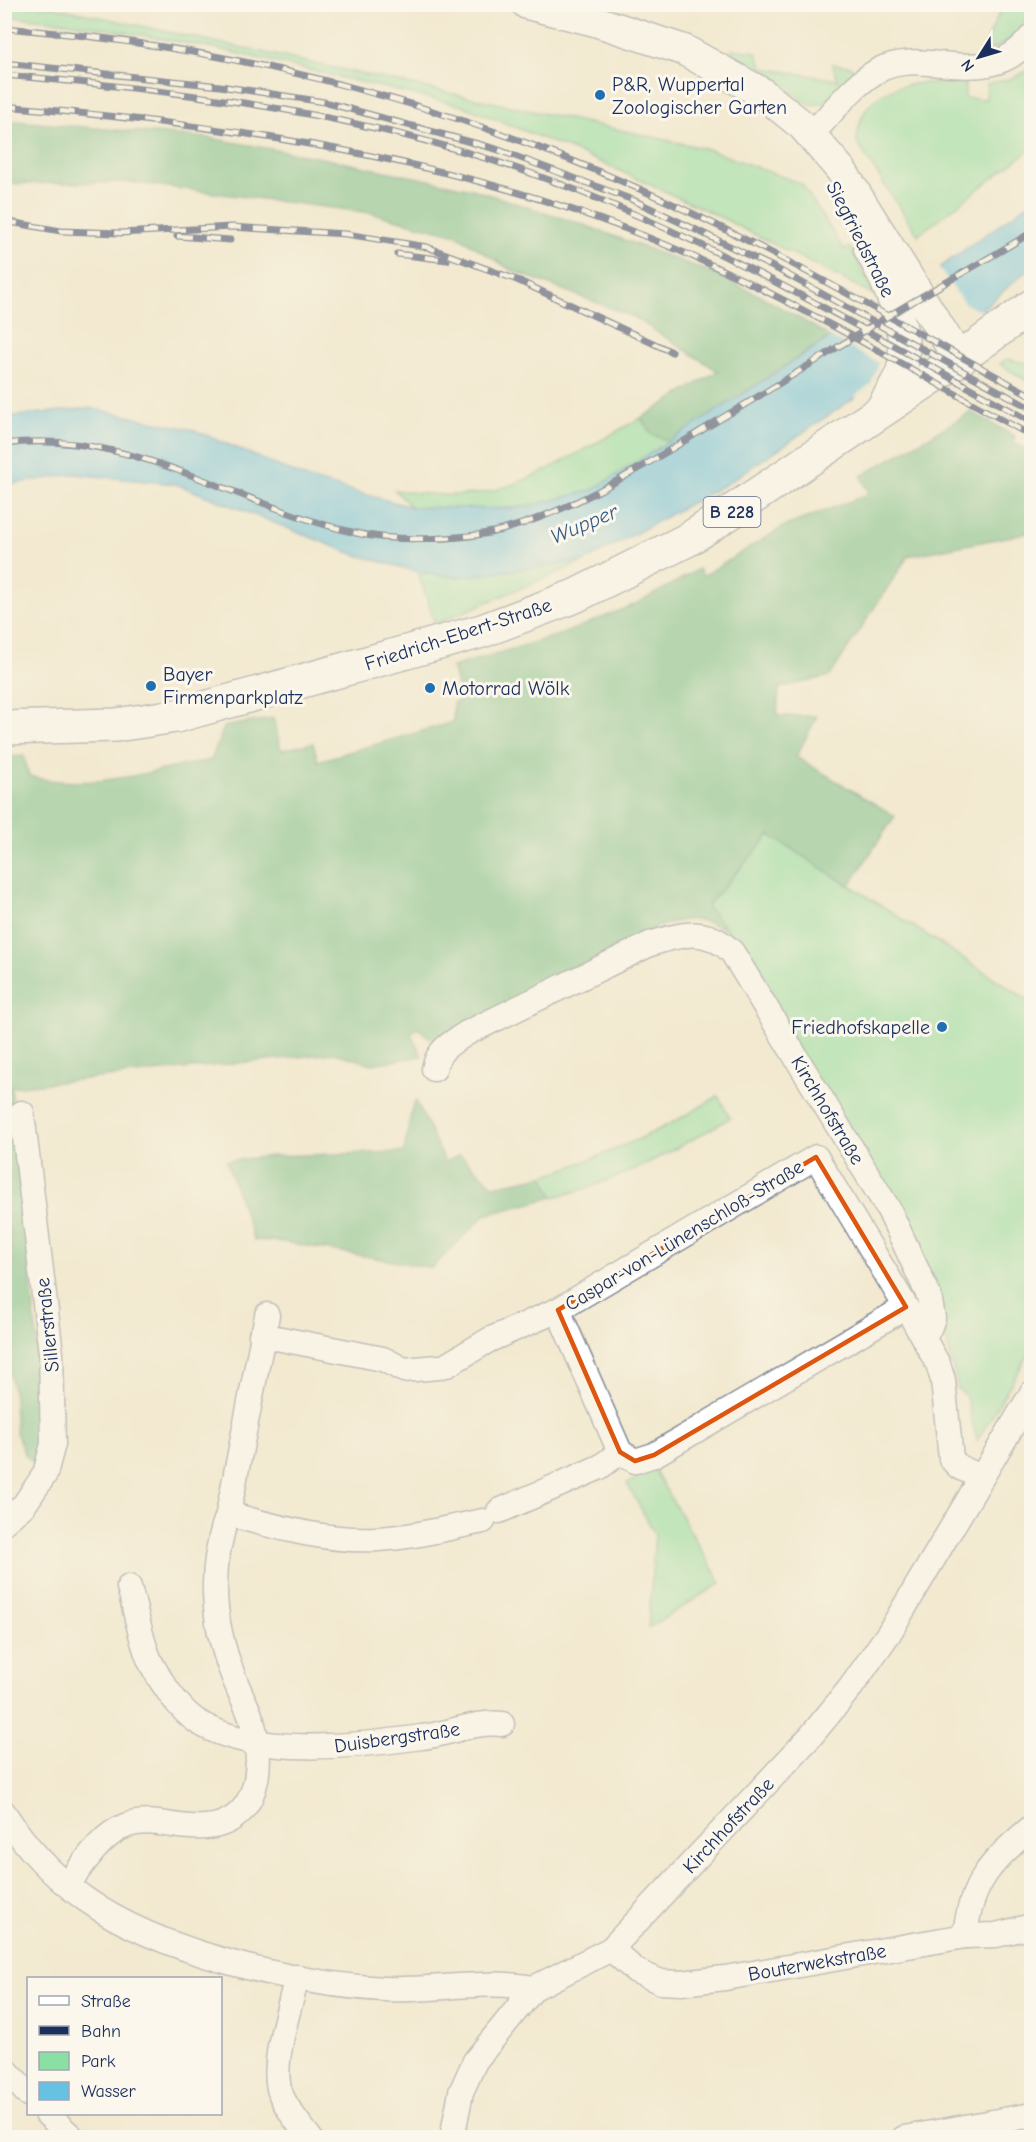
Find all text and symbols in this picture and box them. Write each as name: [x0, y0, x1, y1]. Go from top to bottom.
north arrow: [949, 27, 1009, 87]
text: N: [957, 56, 978, 75]
place label: P&R, Wuppertal Zoologischer Garten: [612, 73, 787, 119]
marker: P&R, Wuppertal Zoologischer Garten: [593, 88, 607, 102]
street label: Siegfriedstraße: [821, 177, 900, 301]
road number: B 228: [704, 497, 760, 527]
water label: Wupper: [547, 499, 623, 549]
street label: Friedrich-Ebert-Straße: [362, 593, 555, 676]
place label: Bayer Firmenparkplatz: [163, 663, 303, 709]
place label: Motorrad Wölk: [442, 677, 570, 700]
marker: Bayer Firmenparkplatz: [144, 679, 158, 693]
marker: Motorrad Wölk: [423, 681, 437, 695]
place label: Friedhofskapelle: [791, 1016, 930, 1039]
marker: Friedhofskapelle: [935, 1020, 949, 1034]
street label: Kirchhofstraße: [786, 1052, 869, 1169]
street label: Caspar-von-Lünenschloß-Straße: [561, 1155, 808, 1316]
street label: Sillerstraße: [31, 1277, 64, 1373]
street label: Duisbergstraße: [333, 1717, 461, 1758]
street label: Kirchhofstraße: [678, 1773, 779, 1878]
street label: Bouterwekstraße: [746, 1939, 888, 1986]
legend: [27, 1977, 222, 2115]
text: Straße: [81, 1991, 131, 2012]
text: Bahn: [81, 2021, 121, 2042]
text: Park: [81, 2051, 116, 2072]
text: Wasser: [81, 2081, 137, 2102]

